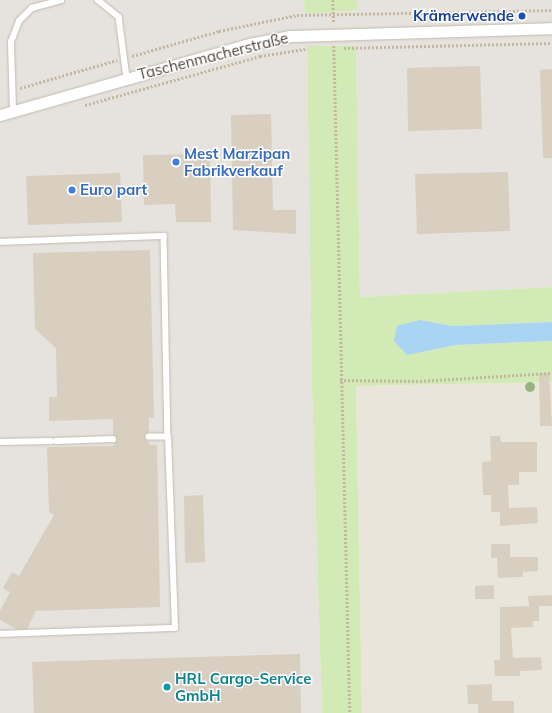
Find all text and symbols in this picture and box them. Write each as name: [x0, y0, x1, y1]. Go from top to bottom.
place label: Krämerwende: [413, 7, 514, 25]
marker: Krämerwende: [517, 11, 527, 21]
street label: Taschenmacherstraße: [136, 29, 290, 83]
place label: Mest Marzipan Fabrikverkauf: [184, 144, 290, 179]
marker: Mest Marzipan Fabrikverkauf: [171, 157, 181, 167]
place label: Euro part: [80, 181, 147, 199]
marker: Euro part: [67, 185, 77, 195]
place label: HRL Cargo-Service GmbH: [175, 669, 311, 704]
marker: HRL Cargo-Service GmbH: [162, 682, 172, 692]

